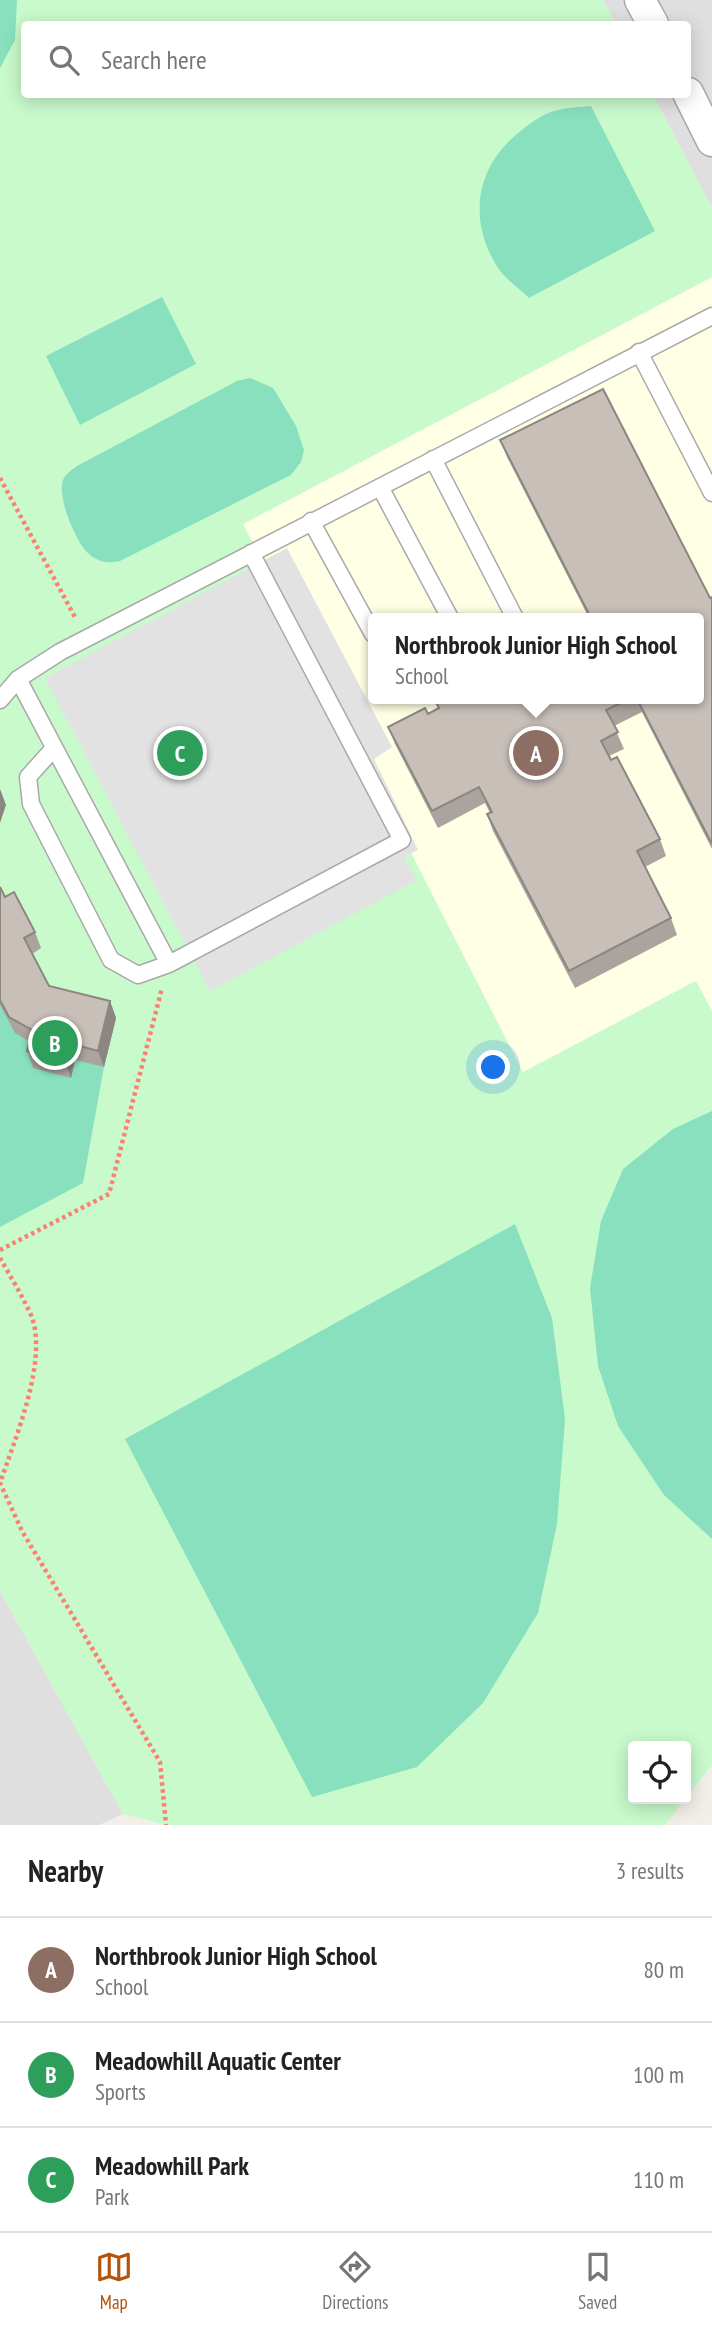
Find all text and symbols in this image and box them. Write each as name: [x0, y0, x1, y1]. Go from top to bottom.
search box: [21, 21, 691, 98]
icon: search: [45, 41, 83, 79]
text: Search here: [101, 43, 207, 76]
popup: [368, 613, 704, 704]
text: Northbrook Junior High School: [395, 628, 677, 661]
text: School: [395, 661, 448, 690]
pin: C: [157, 727, 203, 779]
pin: A: [513, 727, 559, 779]
pin: B: [32, 1017, 78, 1069]
your location: [476, 1050, 510, 1084]
map controls: [628, 1741, 691, 1804]
button: locate: [628, 1741, 691, 1804]
text: Nearby: [28, 1851, 103, 1890]
text: 3 results: [616, 1856, 684, 1885]
text: Northbrook Junior High School: [95, 1939, 377, 1972]
text: A: [45, 1955, 57, 1984]
text: 80 m: [643, 1955, 684, 1984]
text: School: [95, 1972, 148, 2001]
text: Meadowhill Aquatic Center: [95, 2044, 341, 2077]
text: B: [45, 2060, 57, 2089]
text: 100 m: [633, 2060, 684, 2089]
text: Sports: [95, 2077, 146, 2106]
text: Meadowhill Park: [95, 2149, 249, 2182]
text: C: [46, 2165, 56, 2194]
text: 110 m: [633, 2165, 684, 2194]
text: Park: [95, 2182, 129, 2211]
tab: Map: [95, 2248, 133, 2314]
tab: Directions: [322, 2248, 388, 2314]
tab: Saved: [578, 2248, 617, 2314]

